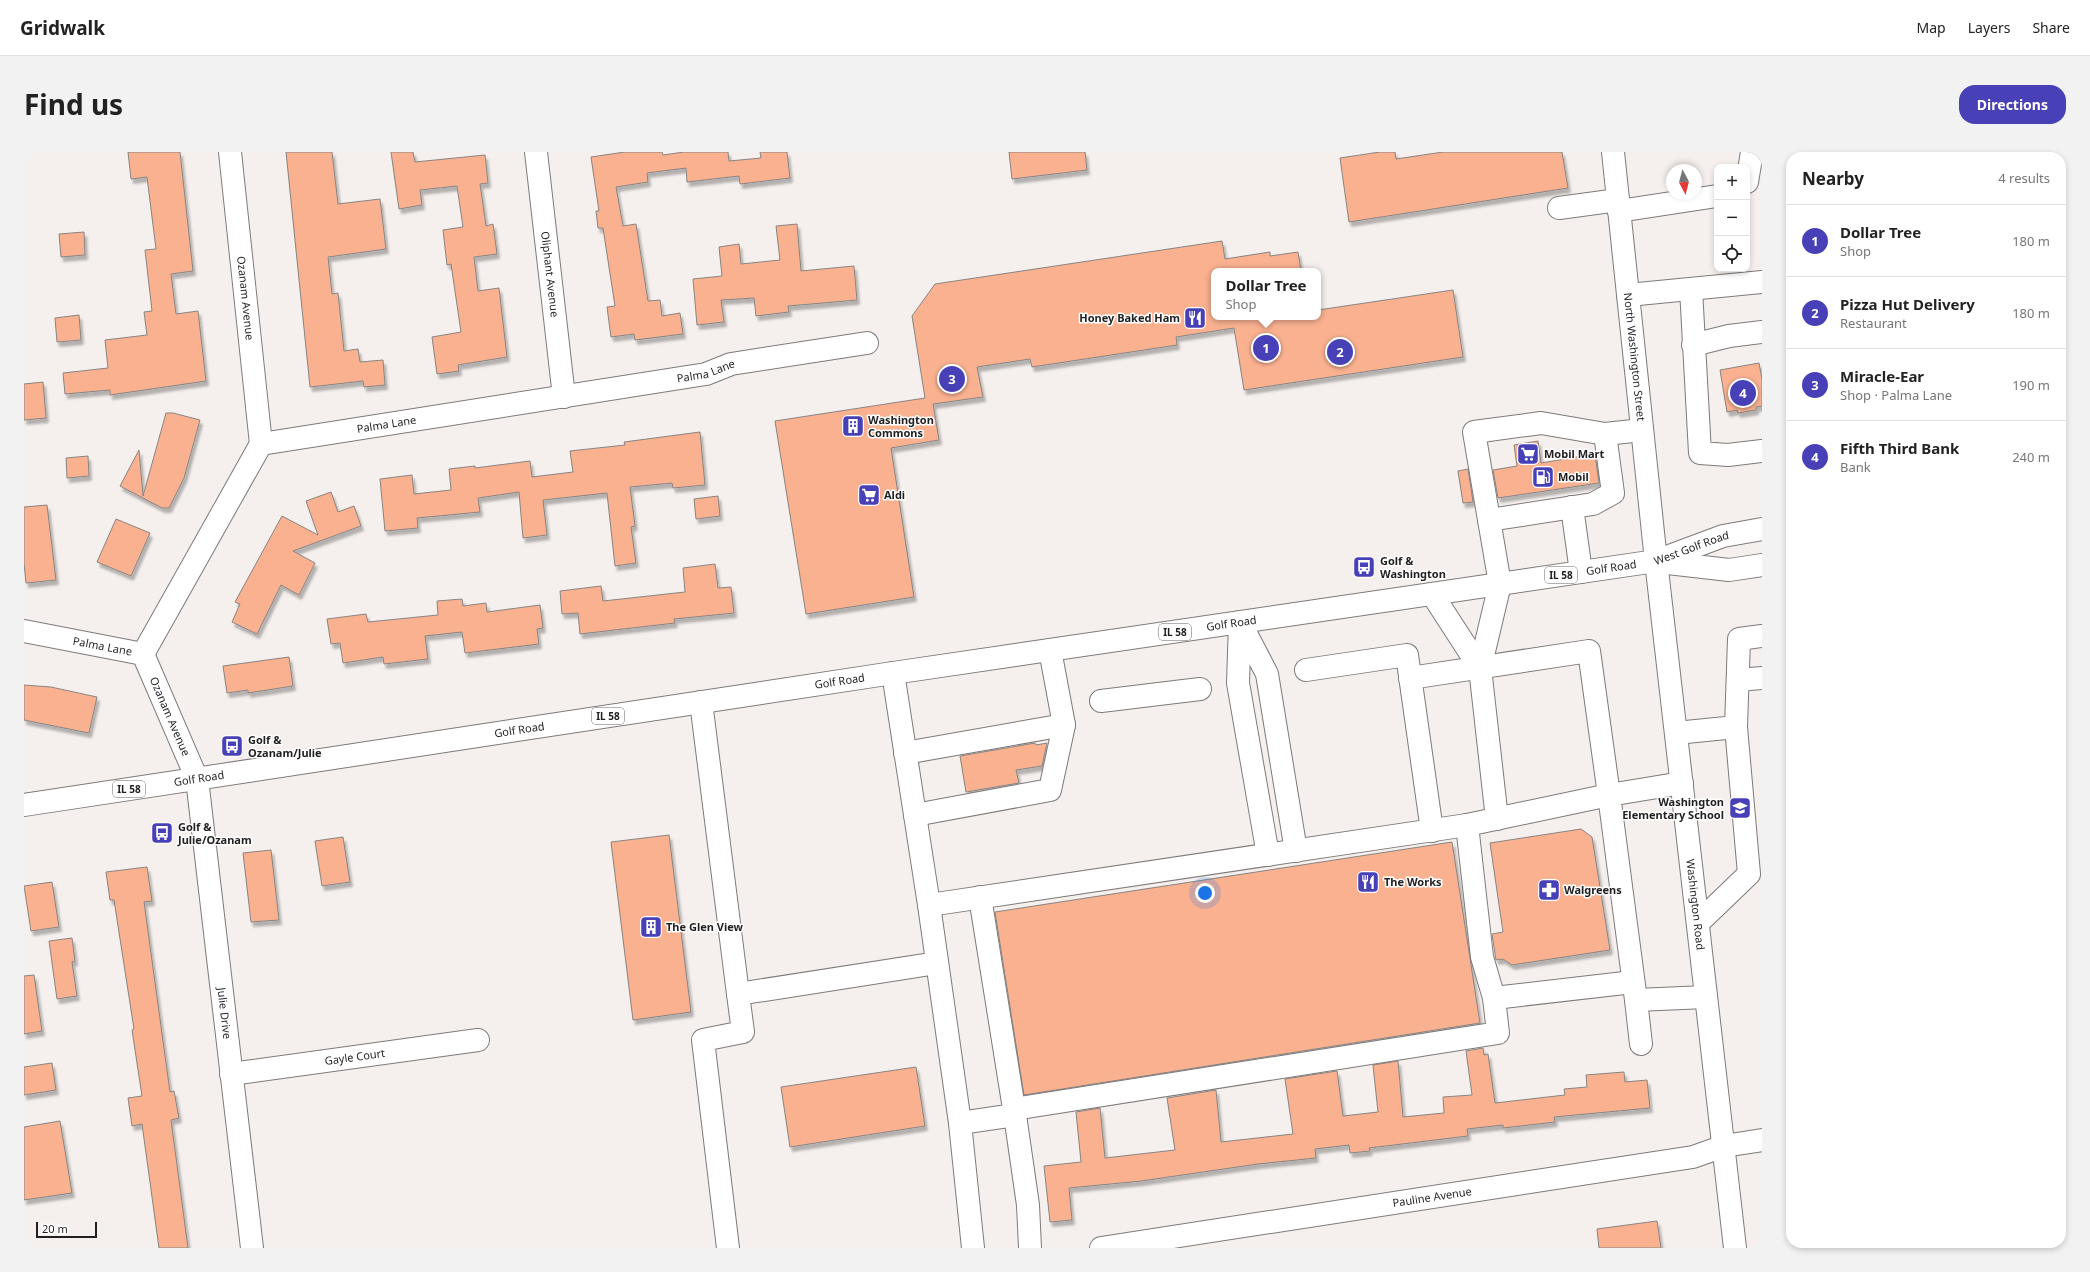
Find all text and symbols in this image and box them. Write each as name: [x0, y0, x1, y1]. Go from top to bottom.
text: Gridwalk: [20, 15, 105, 41]
text: Map: [1917, 18, 1946, 37]
text: Layers: [1968, 18, 2010, 37]
text: Share: [2032, 18, 2070, 37]
text: Find us: [24, 85, 123, 123]
button: Directions: [1959, 85, 2066, 124]
north arrow: [1666, 164, 1702, 200]
map controls: [1714, 164, 1750, 272]
button: +: [1714, 164, 1750, 200]
text: Nearby: [1802, 167, 1864, 190]
text: 4 results: [1998, 169, 2050, 187]
button: −: [1714, 200, 1750, 236]
text: Dollar Tree: [1840, 222, 1921, 242]
street label: Oliphant Avenue: [538, 230, 563, 318]
text: 1: [1811, 232, 1819, 250]
text: 180 m: [2012, 232, 2050, 250]
button: locate: [1714, 236, 1750, 272]
text: Shop: [1840, 242, 1871, 260]
street label: Ozanam Avenue: [234, 255, 258, 341]
popup: [1211, 268, 1321, 320]
text: Dollar Tree: [1225, 275, 1307, 295]
street label: North Washington Street: [1621, 292, 1649, 422]
text: Pizza Hut Delivery: [1840, 294, 1975, 314]
text: Shop: [1225, 295, 1256, 313]
text: 2: [1811, 304, 1819, 322]
text: 180 m: [2012, 304, 2050, 322]
restaurant icon: Honey Baked Ham: [1182, 305, 1208, 331]
place label: Honey Baked Ham: [1079, 310, 1180, 325]
text: Restaurant: [1840, 314, 1907, 332]
pin: 1: [1253, 333, 1279, 363]
pin: 2: [1327, 337, 1353, 367]
street label: Palma Lane: [676, 356, 736, 385]
pin: 3: [939, 364, 965, 394]
text: Miracle-Ear: [1840, 366, 1924, 386]
text: 3: [1811, 376, 1819, 394]
text: 190 m: [2012, 376, 2050, 394]
pin: 4: [1730, 378, 1756, 408]
text: Shop · Palma Lane: [1840, 386, 1952, 404]
street label: Palma Lane: [356, 412, 417, 436]
place label: Washington Commons: [868, 412, 934, 440]
building icon: Washington Commons: [840, 413, 866, 439]
text: Fifth Third Bank: [1840, 438, 1959, 458]
supermarket icon: Mobil Mart: [1515, 441, 1541, 467]
place label: Mobil Mart: [1544, 446, 1605, 461]
text: 4: [1811, 448, 1819, 466]
text: 240 m: [2012, 448, 2050, 466]
text: Bank: [1840, 458, 1871, 476]
fuel station icon: Mobil: [1530, 464, 1556, 490]
place label: Mobil: [1558, 469, 1589, 484]
supermarket icon: Aldi: [856, 482, 882, 508]
place label: Aldi: [884, 487, 905, 502]
street label: West Golf Road: [1652, 527, 1730, 568]
place label: Golf & Washington: [1380, 553, 1446, 581]
bus stop icon: Golf & Washington: [1351, 554, 1377, 580]
street label: Golf Road: [1585, 556, 1637, 578]
road number: IL 58: [1545, 567, 1577, 583]
street label: Golf Road: [1205, 612, 1257, 634]
road number: IL 58: [1159, 624, 1191, 640]
street label: Palma Lane: [72, 633, 134, 659]
street label: Golf Road: [813, 669, 866, 692]
street label: Ozanam Avenue: [147, 674, 194, 758]
road number: IL 58: [592, 708, 624, 724]
street label: Golf Road: [493, 718, 545, 740]
place label: Golf & Ozanam/Julie: [248, 732, 322, 760]
bus stop icon: Golf & Ozanam/Julie: [219, 733, 245, 759]
street label: Golf Road: [173, 767, 225, 789]
road number: IL 58: [113, 781, 145, 797]
place label: Washington Elementary School: [1622, 794, 1724, 822]
school or university icon: Washington Elementary School: [1727, 795, 1753, 821]
place label: Golf & Julie/Ozanam: [177, 819, 252, 847]
bus stop icon: Golf & Julie/Ozanam: [149, 820, 175, 846]
street label: Washington Road: [1683, 858, 1709, 951]
restaurant icon: The Works: [1355, 869, 1381, 895]
place label: The Works: [1384, 874, 1442, 889]
pharmacy icon: Walgreens: [1536, 877, 1562, 903]
place label: Walgreens: [1564, 882, 1622, 897]
your location: [1195, 883, 1215, 903]
building icon: The Glen View: [638, 914, 664, 940]
place label: The Glen View: [666, 919, 744, 934]
street label: Julie Drive: [214, 986, 235, 1040]
street label: Gayle Court: [324, 1045, 386, 1068]
street label: Pauline Avenue: [1391, 1183, 1473, 1210]
scale bar: [36, 1220, 97, 1239]
text: 20 m: [42, 1221, 68, 1236]

